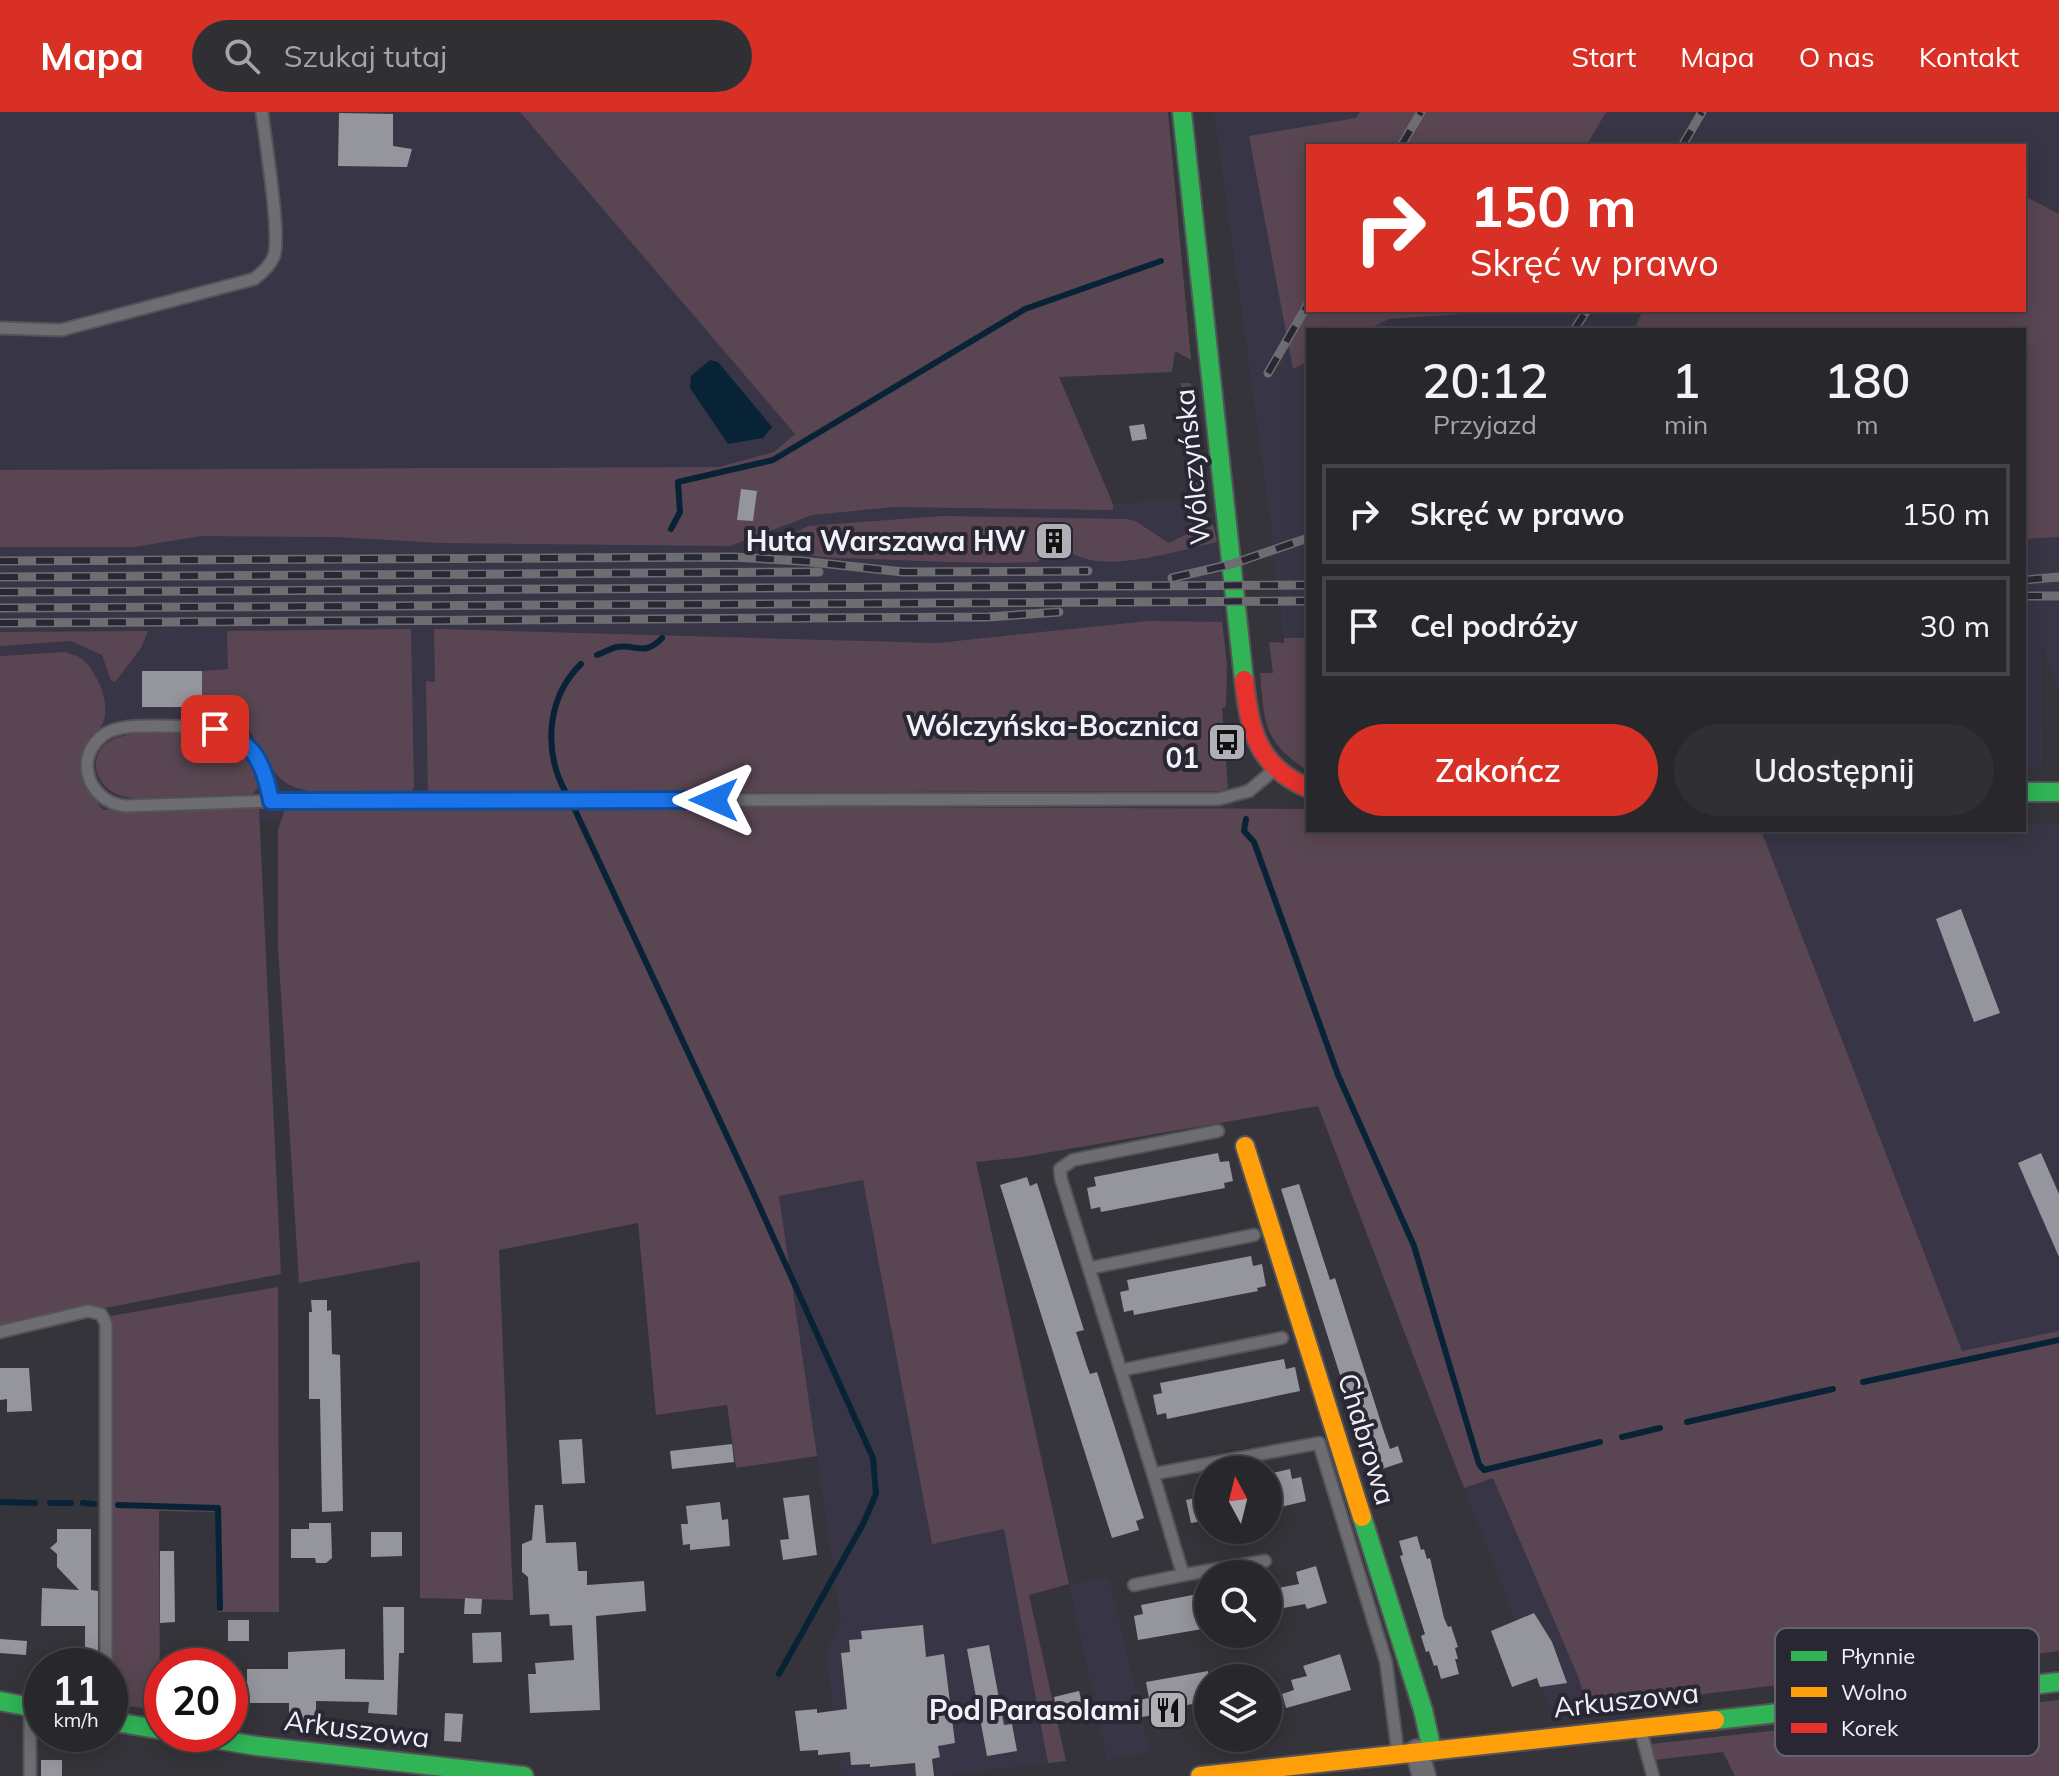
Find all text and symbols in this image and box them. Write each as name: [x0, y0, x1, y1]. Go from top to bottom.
search box: [192, 20, 752, 92]
text: Mapa: [40, 32, 144, 80]
icon: search: [220, 34, 264, 78]
text: Szukaj tutaj: [284, 37, 447, 75]
text: Start: [1572, 39, 1636, 74]
text: Mapa: [1680, 39, 1755, 74]
text: O nas: [1799, 39, 1875, 74]
text: Kontakt: [1919, 39, 2019, 74]
text: 150 m: [1470, 171, 1637, 241]
icon: right: [1338, 176, 1442, 280]
text: Skręć w prawo: [1470, 240, 1719, 285]
text: 20:12: [1422, 350, 1548, 410]
text: 1: [1672, 350, 1700, 410]
text: 180: [1824, 350, 1910, 410]
street label: Wólczyńska: [1166, 387, 1217, 547]
text: Przyjazd: [1433, 408, 1537, 441]
text: min: [1664, 408, 1708, 441]
text: m: [1856, 408, 1879, 441]
icon: right: [1342, 492, 1386, 536]
text: Skręć w prawo: [1410, 495, 1625, 533]
text: 150 m: [1902, 495, 1990, 533]
building icon: Huta Warszawa HW: [1033, 520, 1075, 562]
place label: Huta Warszawa HW: [746, 523, 1026, 558]
icon: arrive: [1342, 604, 1386, 648]
text: Cel podróży: [1410, 607, 1578, 645]
text: 30 m: [1920, 607, 1990, 645]
pin: [181, 695, 249, 763]
icon: arrive: [193, 707, 237, 751]
place label: Wólczyńska-Bocznica 01: [906, 708, 1199, 775]
bus stop icon: Wólczyńska-Bocznica 01: [1206, 721, 1248, 763]
button: Zakończ: [1338, 724, 1658, 816]
button: Udostępnij: [1674, 724, 1994, 816]
position arrow: [672, 758, 756, 842]
street label: Chabrowa: [1331, 1369, 1404, 1509]
north arrow: [1194, 1456, 1282, 1544]
map controls: [1194, 1456, 1282, 1752]
button: search: [1194, 1560, 1282, 1648]
legend: [1775, 1628, 2039, 1756]
text: Płynnie: [1841, 1642, 1915, 1670]
speed limit sign: 20: [144, 1648, 248, 1752]
button: layers: [1194, 1664, 1282, 1752]
text: 11: [52, 1665, 100, 1715]
street label: Arkuszowa: [1552, 1674, 1700, 1725]
text: Wolno: [1841, 1678, 1907, 1706]
restaurant icon: Pod Parasolami: [1147, 1689, 1189, 1731]
place label: Pod Parasolami: [929, 1692, 1140, 1727]
street label: Arkuszowa: [282, 1702, 432, 1755]
text: km/h: [53, 1707, 99, 1732]
text: Korek: [1841, 1714, 1899, 1742]

